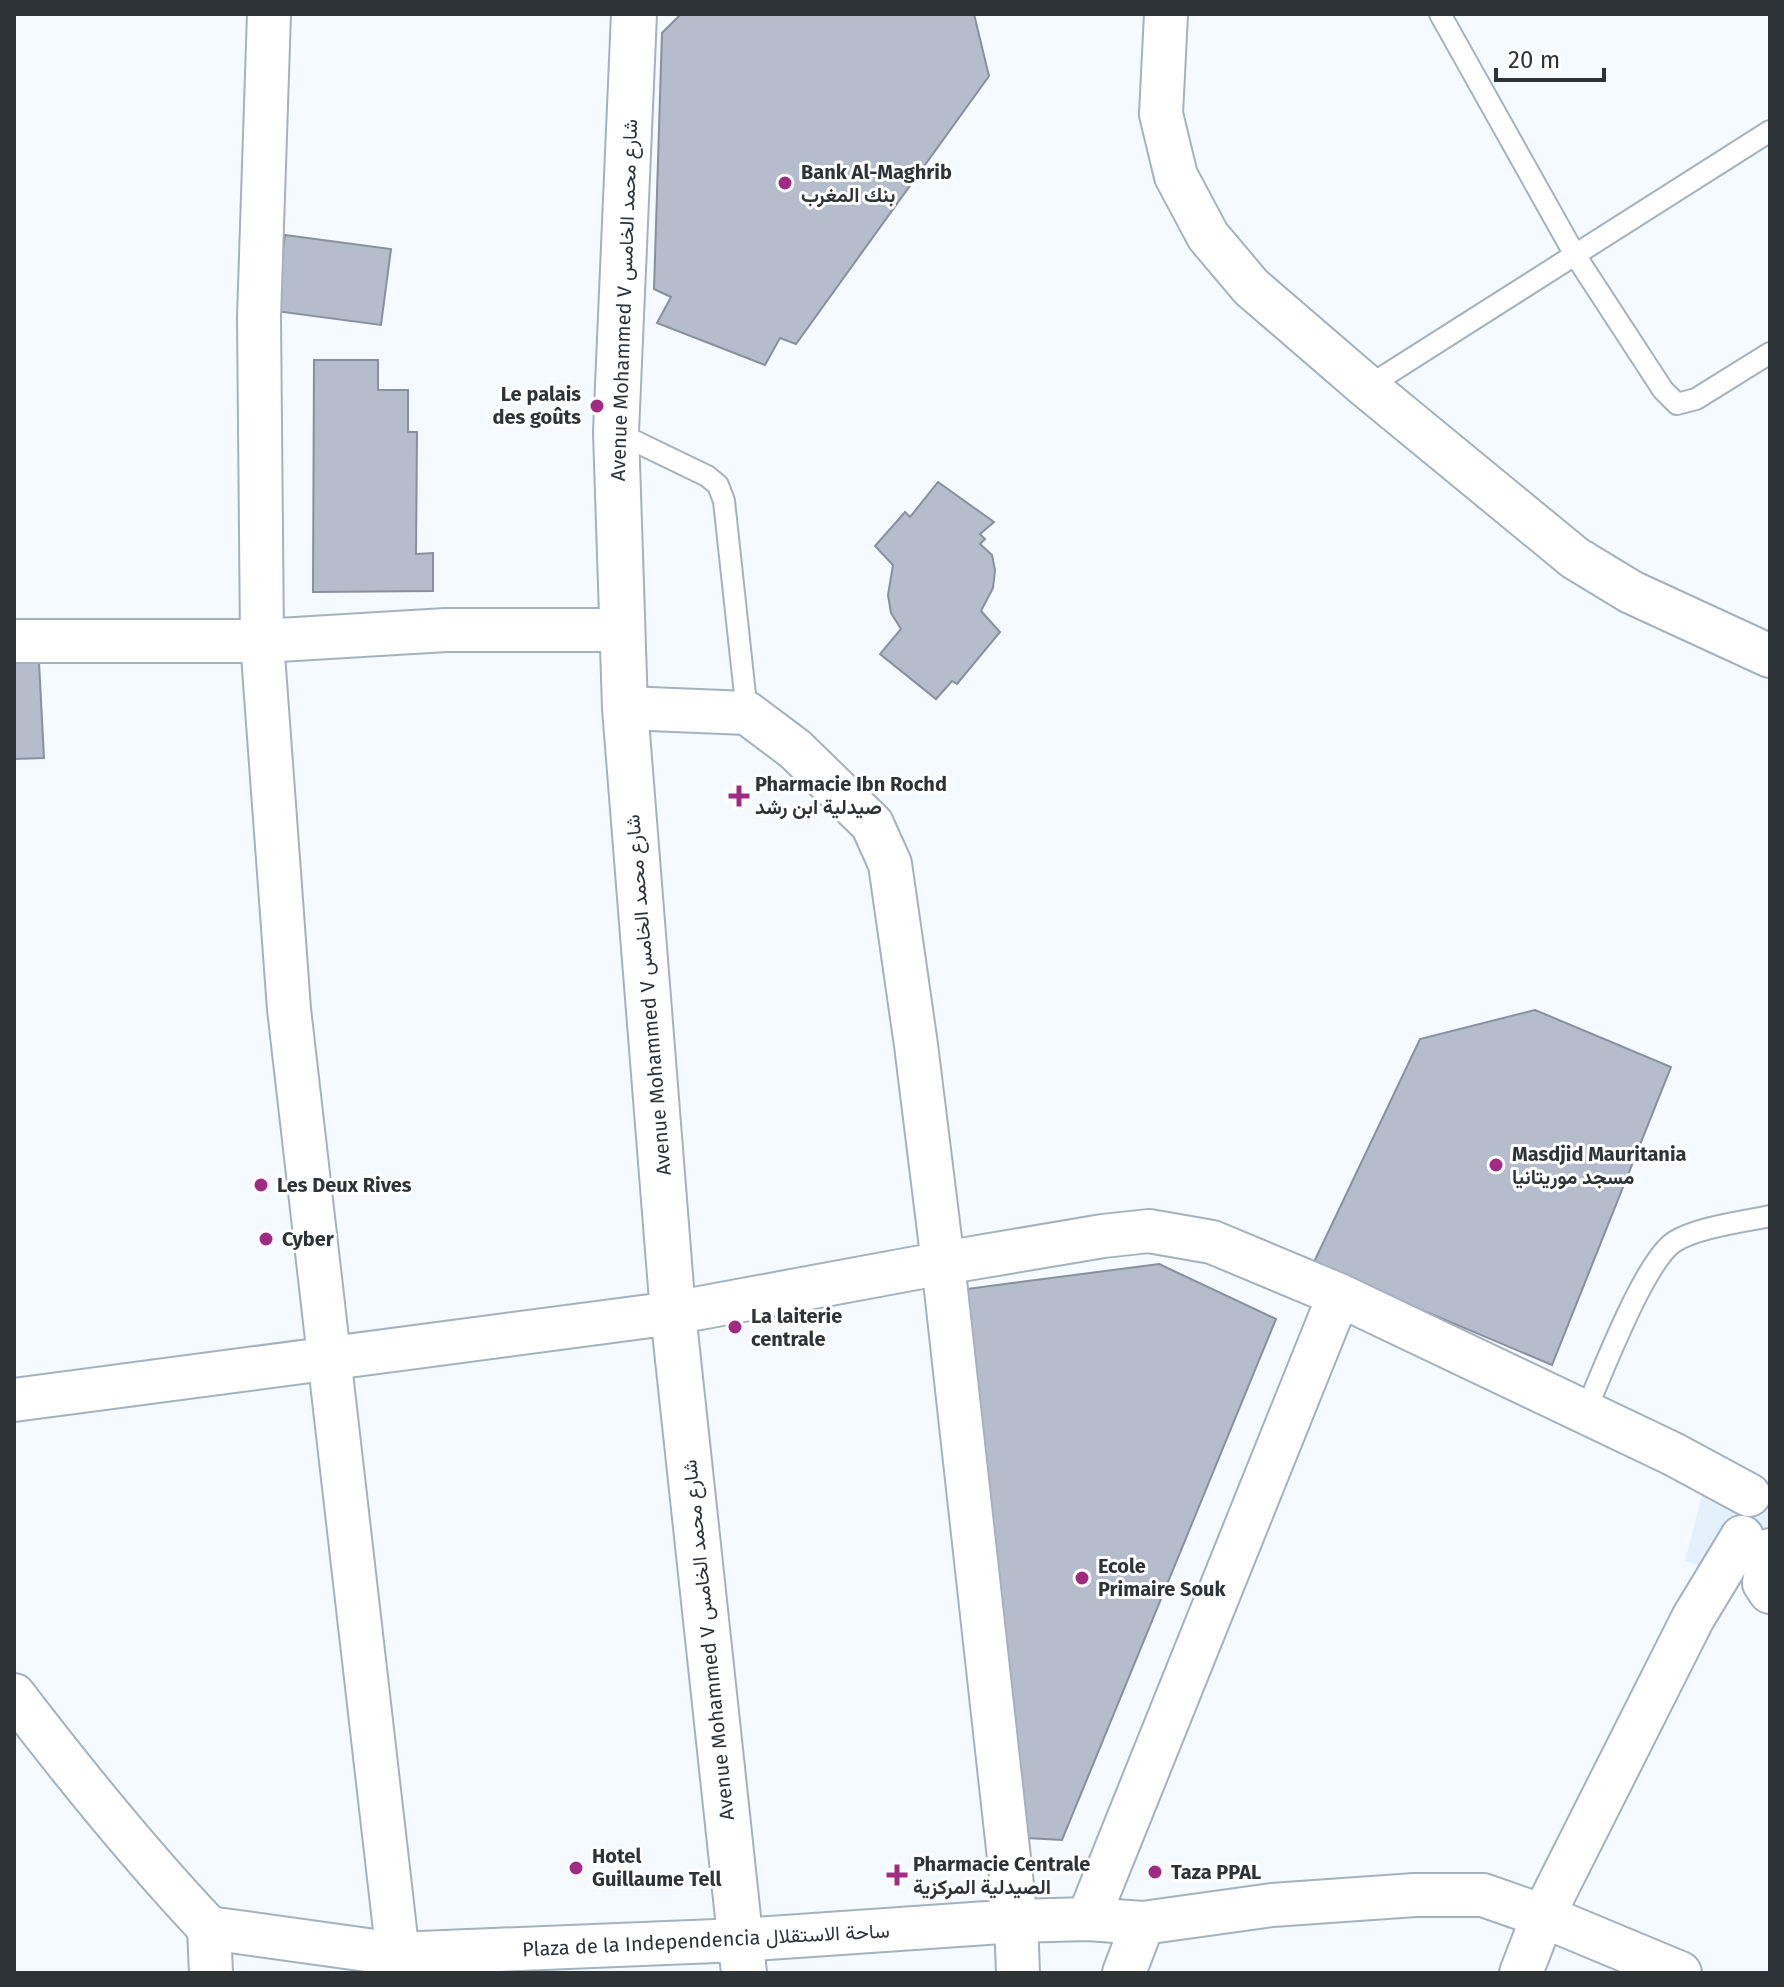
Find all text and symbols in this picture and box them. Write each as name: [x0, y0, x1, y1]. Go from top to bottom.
scale bar: [1496, 32, 1604, 82]
text: 20 m: [1508, 46, 1560, 74]
street label: Avenue Mohammed V شارع محمد الخامس: [606, 119, 644, 482]
place label: Bank Al-Maghrib بنك المغرب: [801, 160, 952, 208]
marker: Bank Al-Maghrib بنك المغرب: [776, 174, 794, 192]
place label: Le palais des goûts: [492, 382, 581, 429]
marker: Le palais des goûts: [588, 397, 606, 415]
place label: Pharmacie Ibn Rochd صيدلية ابن رشد: [755, 772, 947, 820]
marker: Pharmacie Ibn Rochd صيدلية ابن رشد: [730, 787, 748, 805]
street label: Avenue Mohammed V شارع محمد الخامس: [620, 813, 678, 1176]
place label: Masdjid Mauritania مسجد موريتانيا: [1512, 1142, 1687, 1190]
marker: Masdjid Mauritania مسجد موريتانيا: [1487, 1156, 1505, 1174]
place label: Les Deux Rives: [277, 1173, 412, 1197]
marker: Les Deux Rives: [252, 1176, 270, 1194]
place label: Cyber: [282, 1227, 335, 1251]
marker: Cyber: [257, 1230, 275, 1248]
place label: La laiterie centrale: [751, 1304, 842, 1351]
marker: La laiterie centrale: [726, 1318, 744, 1336]
street label: Avenue Mohammed V شارع محمد الخامس: [677, 1458, 741, 1821]
place label: Ecole Primaire Souk: [1098, 1554, 1227, 1601]
marker: Ecole Primaire Souk: [1073, 1569, 1091, 1587]
place label: Hotel Guillaume Tell: [592, 1844, 722, 1891]
place label: Pharmacie Centrale الصيدلية المركزية: [913, 1852, 1090, 1900]
marker: Hotel Guillaume Tell: [567, 1859, 585, 1877]
place label: Taza PPAL: [1171, 1860, 1261, 1884]
marker: Taza PPAL: [1146, 1863, 1164, 1881]
marker: Pharmacie Centrale الصيدلية المركزية: [888, 1866, 906, 1884]
street label: Plaza de la Independencia ساحة الاستقلال: [522, 1918, 890, 1962]

